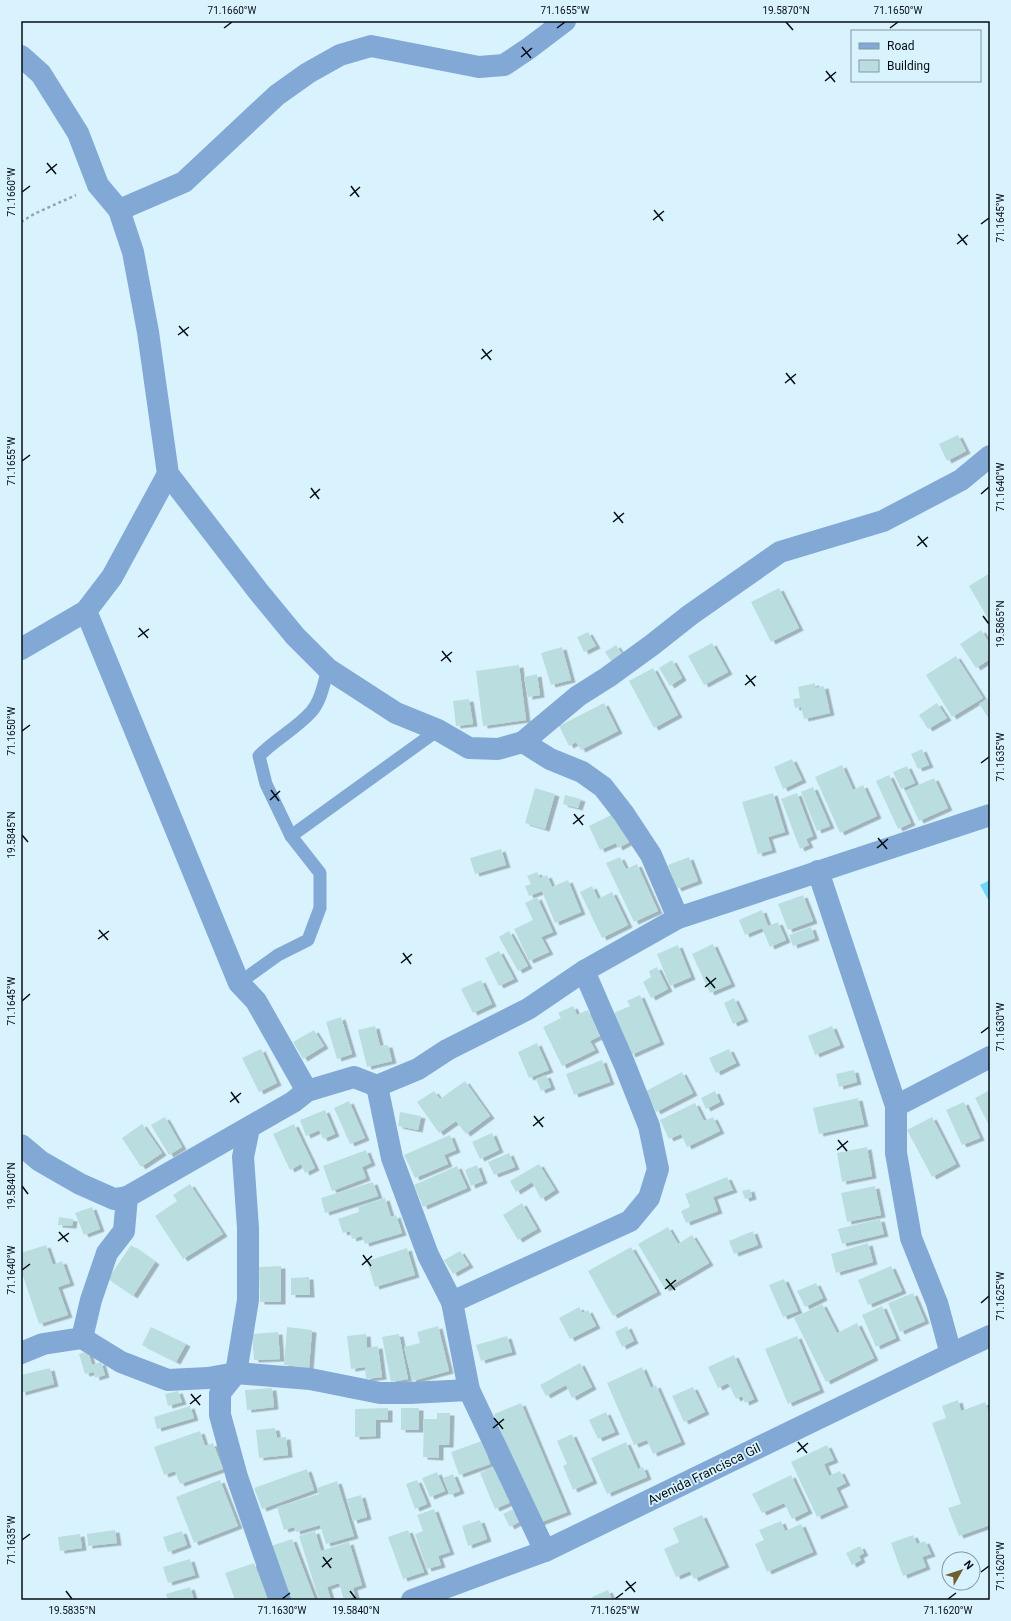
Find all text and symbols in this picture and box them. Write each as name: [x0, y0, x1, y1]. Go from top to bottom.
text: 71.1660°W: [208, 5, 257, 16]
text: 71.1655°W: [541, 5, 590, 16]
text: 19.5870°N: [762, 5, 810, 16]
text: 71.1650°W: [874, 5, 923, 16]
legend: [851, 30, 981, 82]
text: Road: [887, 39, 915, 53]
text: Building: [887, 59, 930, 73]
text: 71.1660°W: [6, 167, 17, 216]
text: 71.1645°W: [995, 193, 1006, 242]
text: 71.1655°W: [6, 436, 17, 485]
text: 71.1640°W: [995, 462, 1006, 511]
text: 19.5865°N: [995, 600, 1006, 648]
text: 71.1650°W: [6, 706, 17, 755]
text: 71.1635°W: [995, 732, 1006, 781]
text: 19.5845°N: [6, 811, 17, 859]
text: 71.1645°W: [6, 976, 17, 1025]
text: 71.1630°W: [995, 1002, 1006, 1051]
text: 19.5840°N: [6, 1162, 17, 1210]
text: 71.1640°W: [6, 1245, 17, 1294]
text: 71.1625°W: [995, 1271, 1006, 1320]
street label: Avenida Francisca Gil: [645, 1440, 763, 1508]
text: 71.1635°W: [6, 1515, 17, 1564]
text: 71.1620°W: [995, 1541, 1006, 1590]
north arrow: [941, 1551, 981, 1591]
text: N: [961, 1558, 976, 1572]
text: 19.5835°N: [48, 1605, 96, 1616]
text: 71.1630°W: [258, 1605, 307, 1616]
text: 19.5840°N: [332, 1605, 380, 1616]
text: 71.1625°W: [591, 1605, 640, 1616]
text: 71.1620°W: [924, 1605, 973, 1616]

